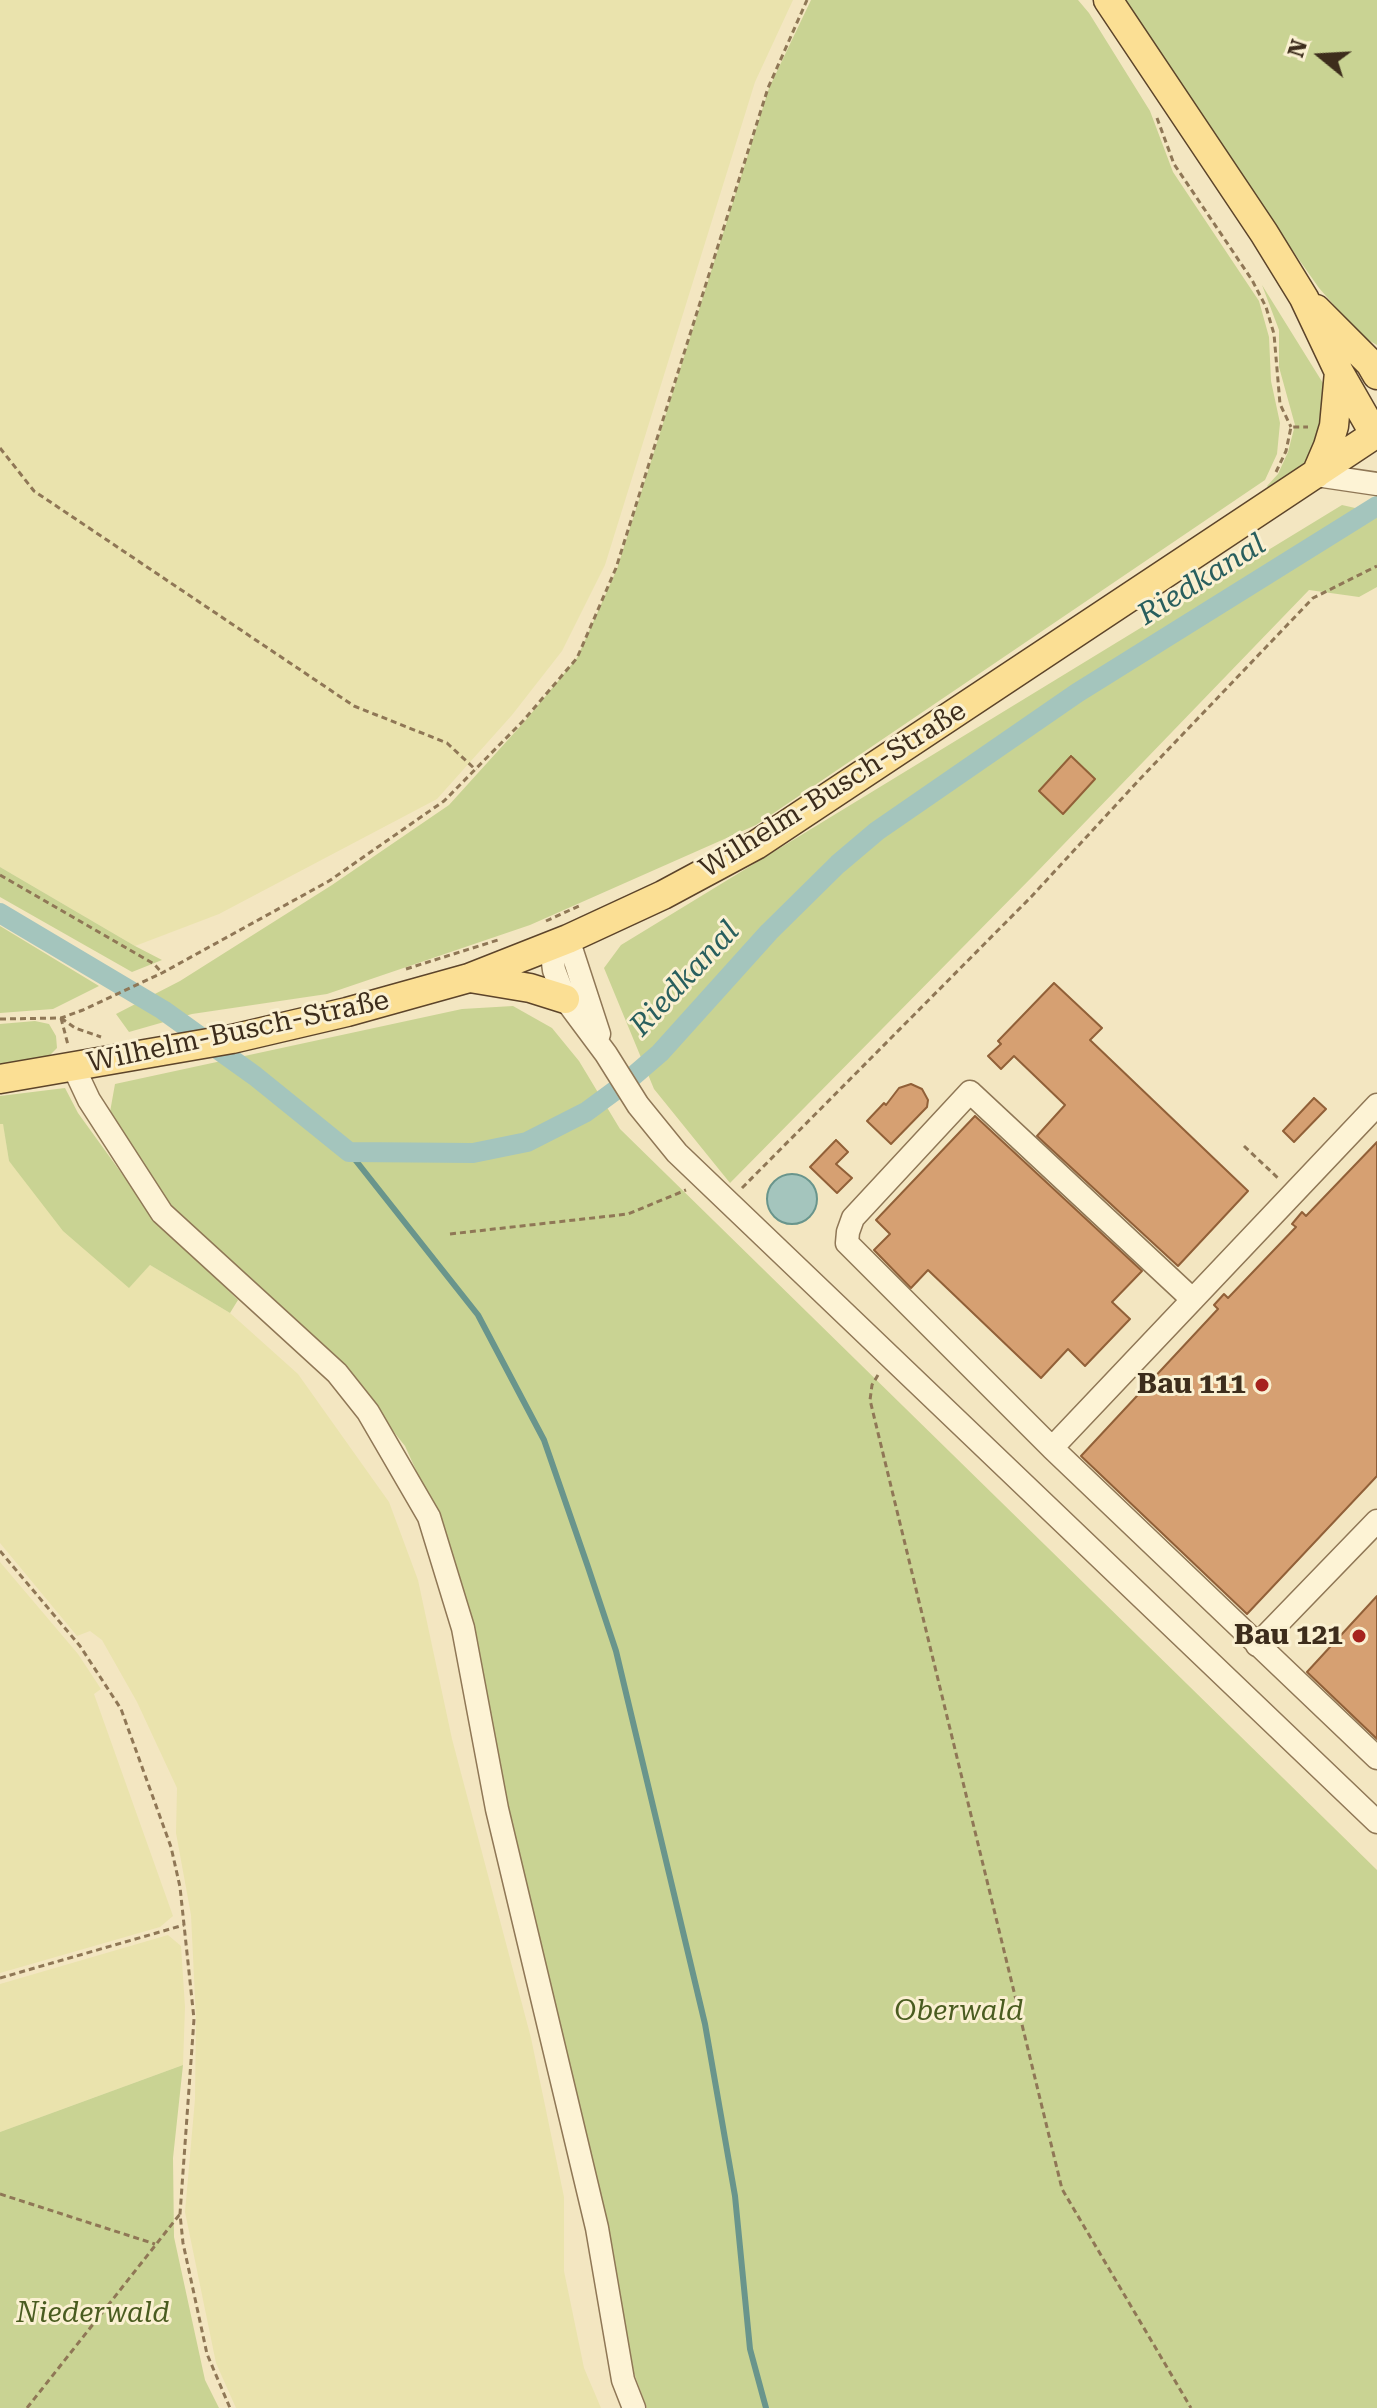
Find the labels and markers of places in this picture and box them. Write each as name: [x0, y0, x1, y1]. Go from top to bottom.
place label: Bau 111: [1137, 1368, 1246, 1402]
marker: Bau 111: [1253, 1376, 1271, 1394]
place label: Bau 121: [1234, 1619, 1343, 1653]
marker: Bau 121: [1350, 1627, 1368, 1645]

